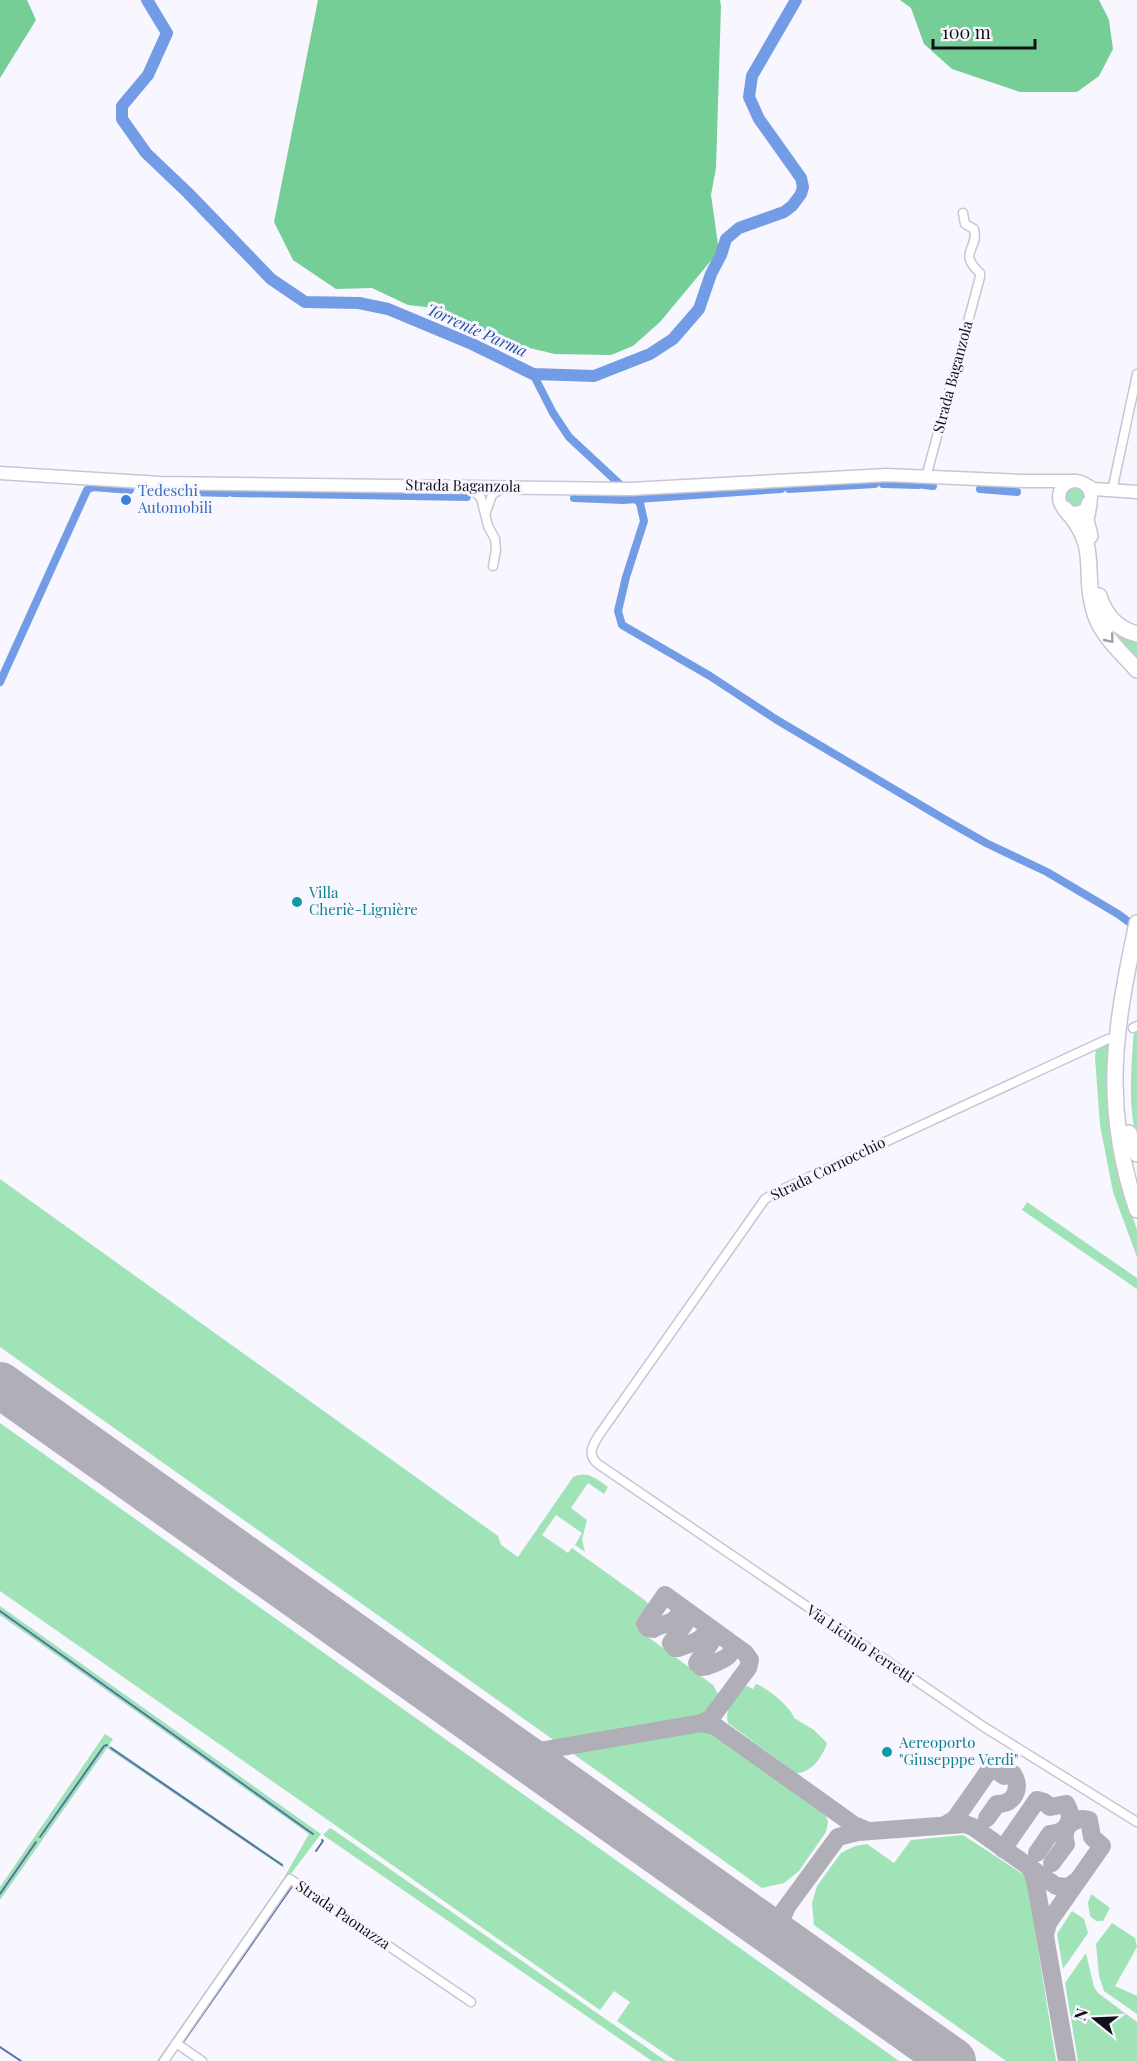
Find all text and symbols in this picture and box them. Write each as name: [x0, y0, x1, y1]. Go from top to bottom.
scale bar: [933, 12, 1035, 50]
text: 100 m: [942, 20, 991, 44]
water label: Torrente Parma: [424, 298, 531, 361]
street label: Strada Baganzola: [927, 318, 977, 435]
street label: Strada Baganzola: [405, 474, 521, 496]
place label: Tedeschi Automobili: [137, 480, 213, 517]
marker: Tedeschi Automobili: [119, 493, 133, 507]
one-way arrow: [1102, 632, 1113, 643]
place label: Villa Cheriè-Lignière: [308, 882, 418, 919]
marker: Villa Cheriè-Lignière: [290, 895, 304, 909]
street label: Strada Cornocchio: [767, 1132, 888, 1205]
street label: Via Licinio Ferretti: [802, 1599, 919, 1687]
place label: Aereoporto "Giusepppe Verdi": [898, 1732, 1018, 1769]
marker: Aereoporto "Giusepppe Verdi": [880, 1745, 894, 1759]
street label: Strada Paonazza: [292, 1875, 395, 1953]
north arrow: [1065, 1989, 1125, 2049]
text: N: [1068, 2005, 1092, 2023]

